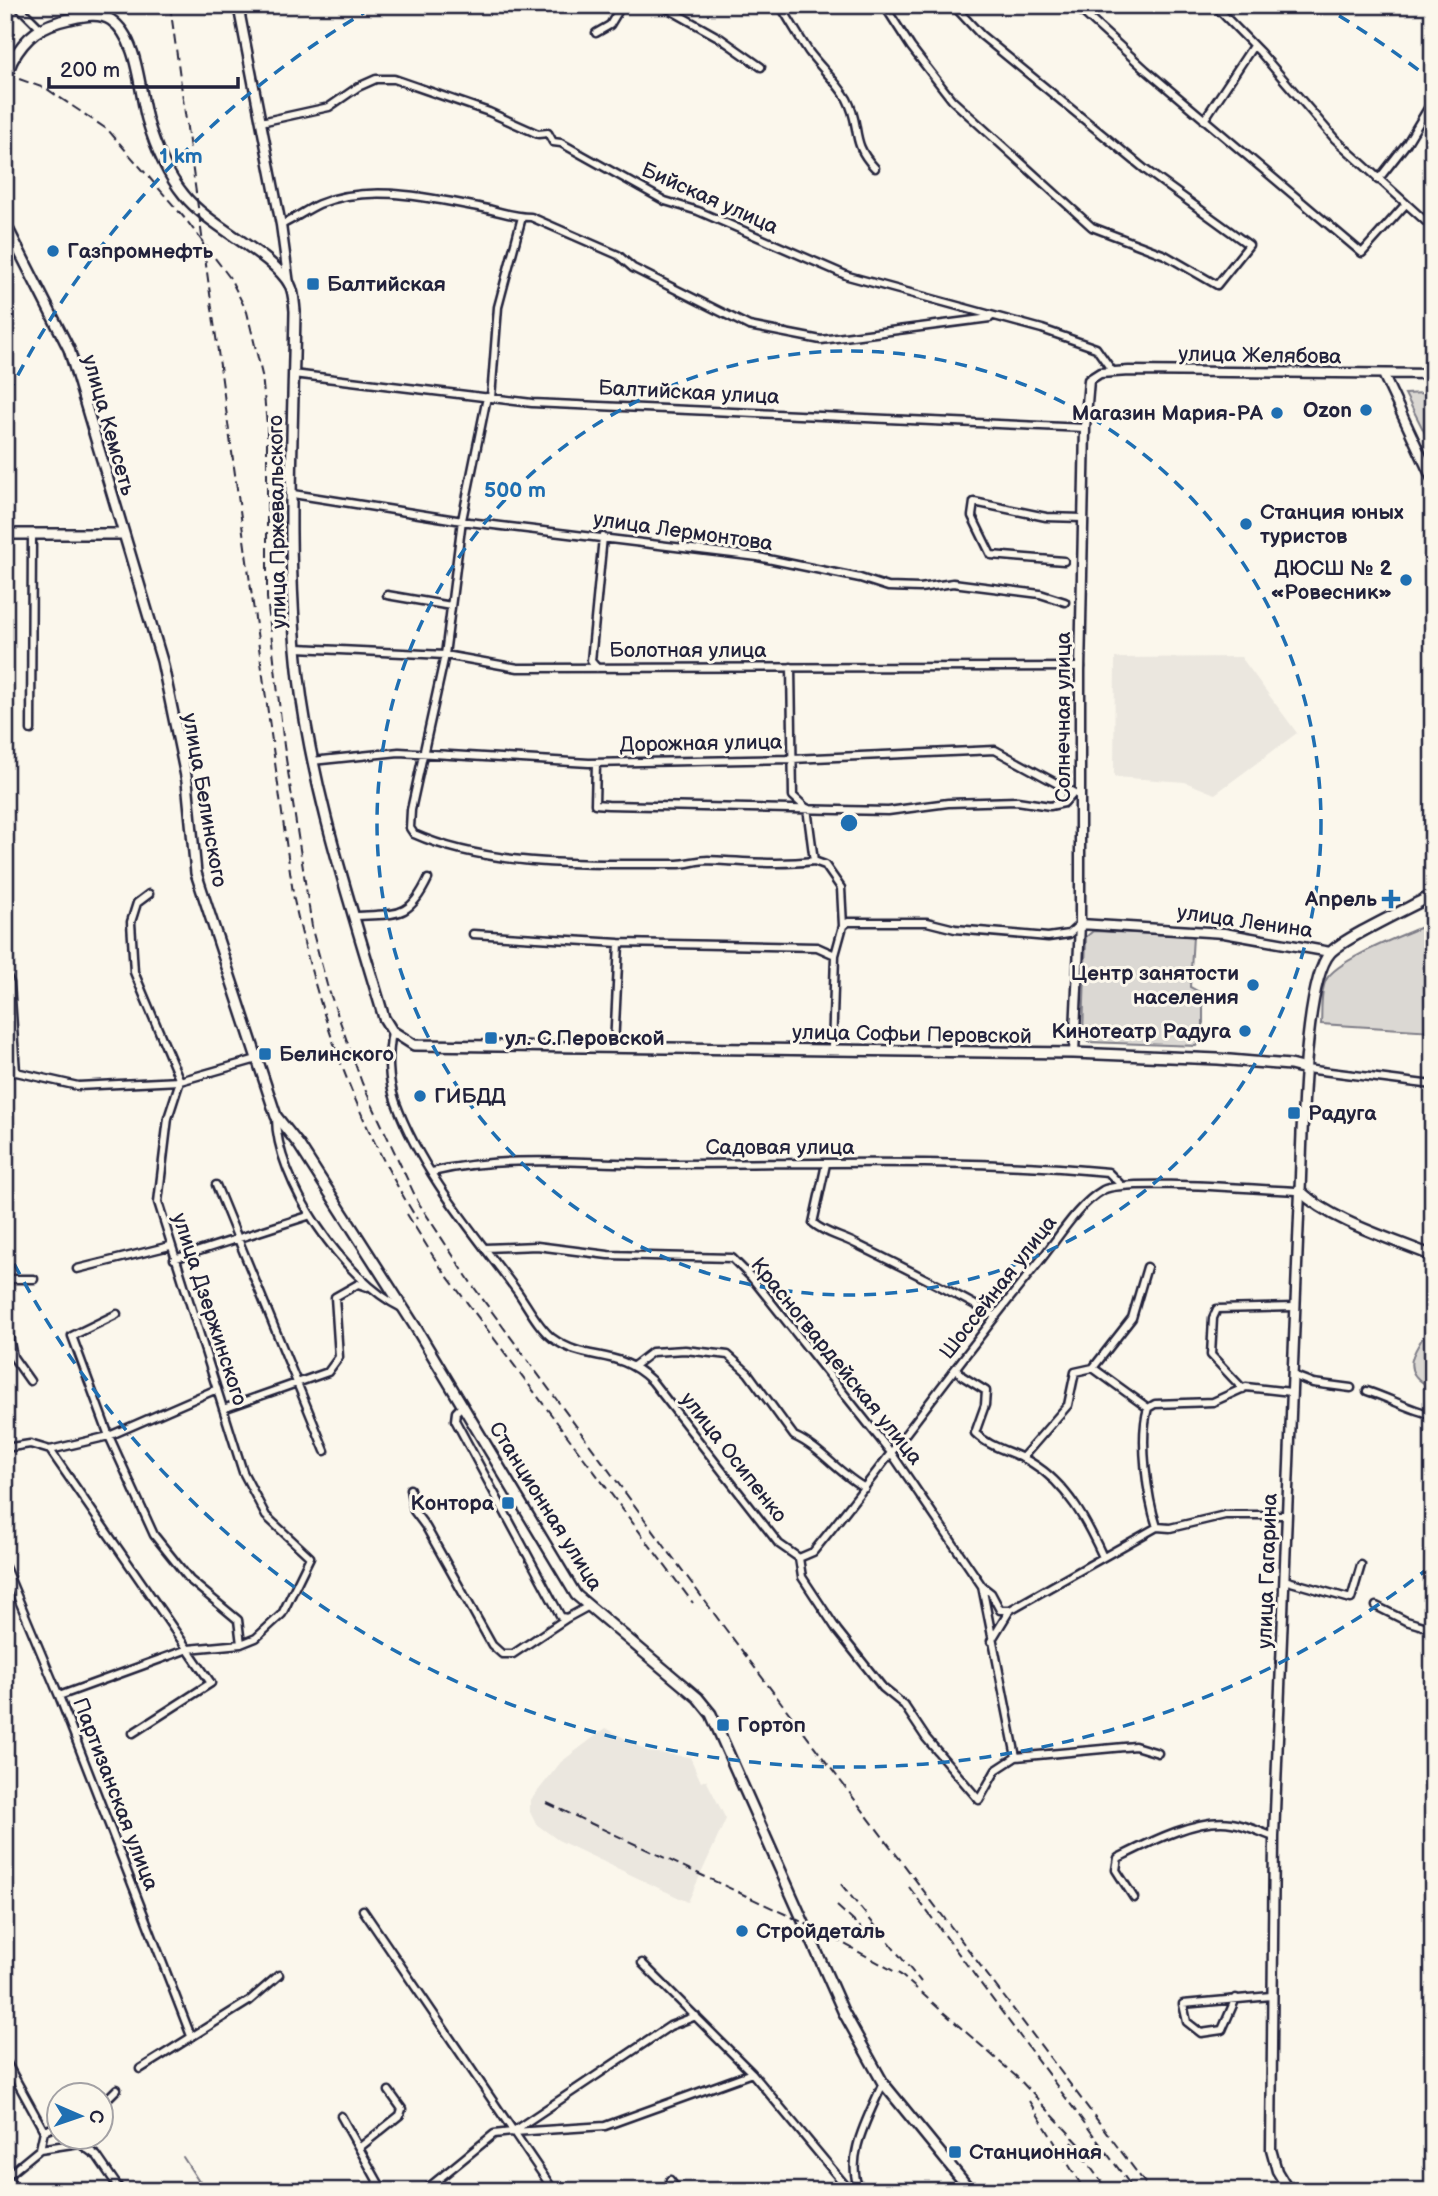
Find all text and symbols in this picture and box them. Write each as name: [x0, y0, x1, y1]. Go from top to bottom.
scale bar: [49, 46, 238, 90]
text: 200 m: [60, 58, 120, 83]
text: 1 km: [159, 144, 203, 169]
street label: Бийская улица: [637, 157, 783, 240]
place label: Газпромнефть: [67, 239, 214, 264]
marker: Газпромнефть: [45, 243, 61, 259]
place label: Балтийская: [327, 272, 446, 297]
marker: Балтийская: [305, 276, 321, 292]
street label: улица Желябова: [1178, 342, 1342, 369]
street label: улица Кемсеть: [77, 352, 141, 499]
street label: Балтийская улица: [598, 375, 781, 410]
place label: Ozon: [1303, 398, 1352, 423]
place label: Магазин Мария-РА: [1072, 401, 1264, 426]
marker: Ozon: [1358, 402, 1374, 418]
marker: Магазин Мария-РА: [1269, 405, 1285, 421]
street label: улица Пржевальского: [263, 415, 292, 629]
text: 500 m: [484, 478, 546, 503]
place label: Станция юных туристов: [1260, 500, 1404, 549]
street label: улица Лермонтова: [592, 507, 775, 557]
marker: Станция юных туристов: [1238, 516, 1254, 532]
place label: ДЮСШ № 2 «Ровесник»: [1271, 556, 1392, 605]
marker: ДЮСШ № 2 «Ровесник»: [1398, 572, 1414, 588]
street label: Солнечная улица: [1051, 631, 1076, 803]
street label: Болотная улица: [609, 638, 767, 663]
street label: улица Белинского: [177, 711, 232, 889]
street label: Дорожная улица: [619, 730, 783, 757]
centre of rings: [837, 811, 861, 835]
place label: Апрель: [1304, 887, 1377, 912]
marker: Апрель: [1383, 891, 1399, 907]
street label: улица Ленина: [1175, 900, 1315, 943]
place label: Центр занятости населения: [1071, 961, 1239, 1010]
marker: Центр занятости населения: [1245, 977, 1261, 993]
place label: Кинотеатр Радуга: [1051, 1019, 1232, 1044]
street label: улица Софьи Перовской: [792, 1020, 1032, 1049]
marker: Кинотеатр Радуга: [1237, 1023, 1253, 1039]
place label: ул. С.Перовской: [505, 1026, 665, 1051]
marker: ул. С.Перовской: [483, 1030, 499, 1046]
place label: Белинского: [279, 1042, 394, 1067]
marker: Белинского: [257, 1046, 273, 1062]
place label: ГИБДД: [434, 1084, 506, 1109]
marker: ГИБДД: [412, 1088, 428, 1104]
place label: Радуга: [1308, 1101, 1377, 1126]
marker: Радуга: [1286, 1105, 1302, 1121]
street label: Садовая улица: [705, 1135, 855, 1160]
street label: улица Дзержинского: [167, 1210, 252, 1409]
street label: Шоссейная улица: [935, 1210, 1063, 1364]
street label: Красногвардейская улица: [745, 1253, 928, 1470]
street label: улица Осипенко: [675, 1387, 792, 1527]
street label: Станционная улица: [483, 1417, 608, 1596]
place label: Контора: [411, 1491, 495, 1516]
street label: улица Гагарина: [1252, 1492, 1283, 1649]
marker: Контора: [500, 1495, 516, 1511]
street label: Партизанская улица: [67, 1694, 164, 1895]
place label: Гортоп: [737, 1713, 806, 1738]
marker: Гортоп: [715, 1717, 731, 1733]
place label: Стройдеталь: [756, 1919, 885, 1944]
marker: Стройдеталь: [734, 1923, 750, 1939]
north arrow: [46, 2080, 116, 2150]
text: С: [84, 2110, 107, 2124]
place label: Станционная: [969, 2140, 1102, 2165]
marker: Станционная: [947, 2144, 963, 2160]

